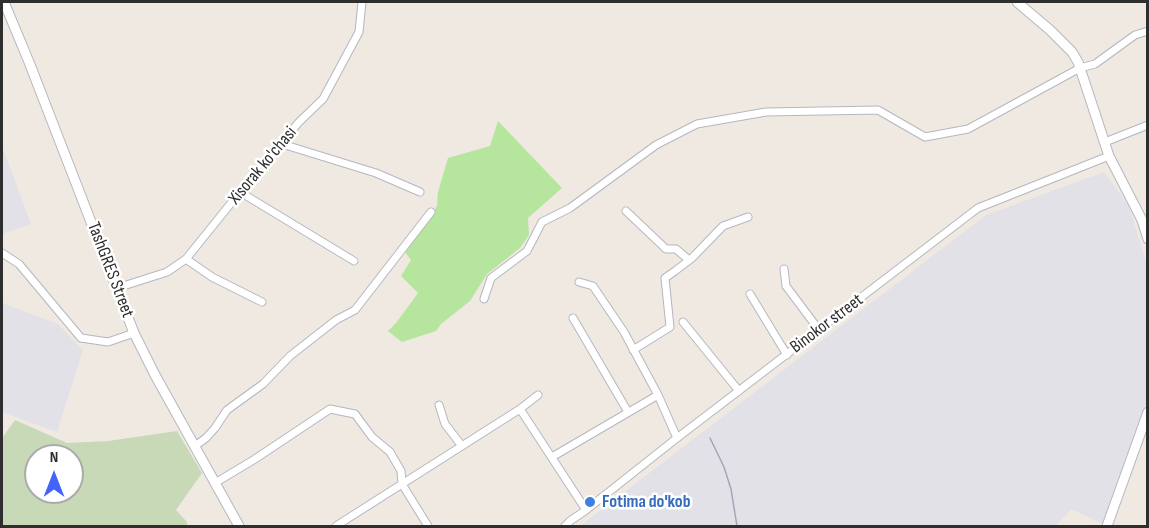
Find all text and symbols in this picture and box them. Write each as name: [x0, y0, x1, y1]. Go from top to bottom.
street label: Xisorak ko'chasi: [224, 123, 302, 209]
street label: TashGRES Street: [82, 219, 138, 321]
street label: Binokor street: [786, 290, 868, 358]
north arrow: [24, 444, 84, 504]
text: N: [50, 448, 58, 467]
place label: Fotima do'kob: [602, 491, 691, 513]
marker: Fotima do'kob: [583, 495, 597, 509]

